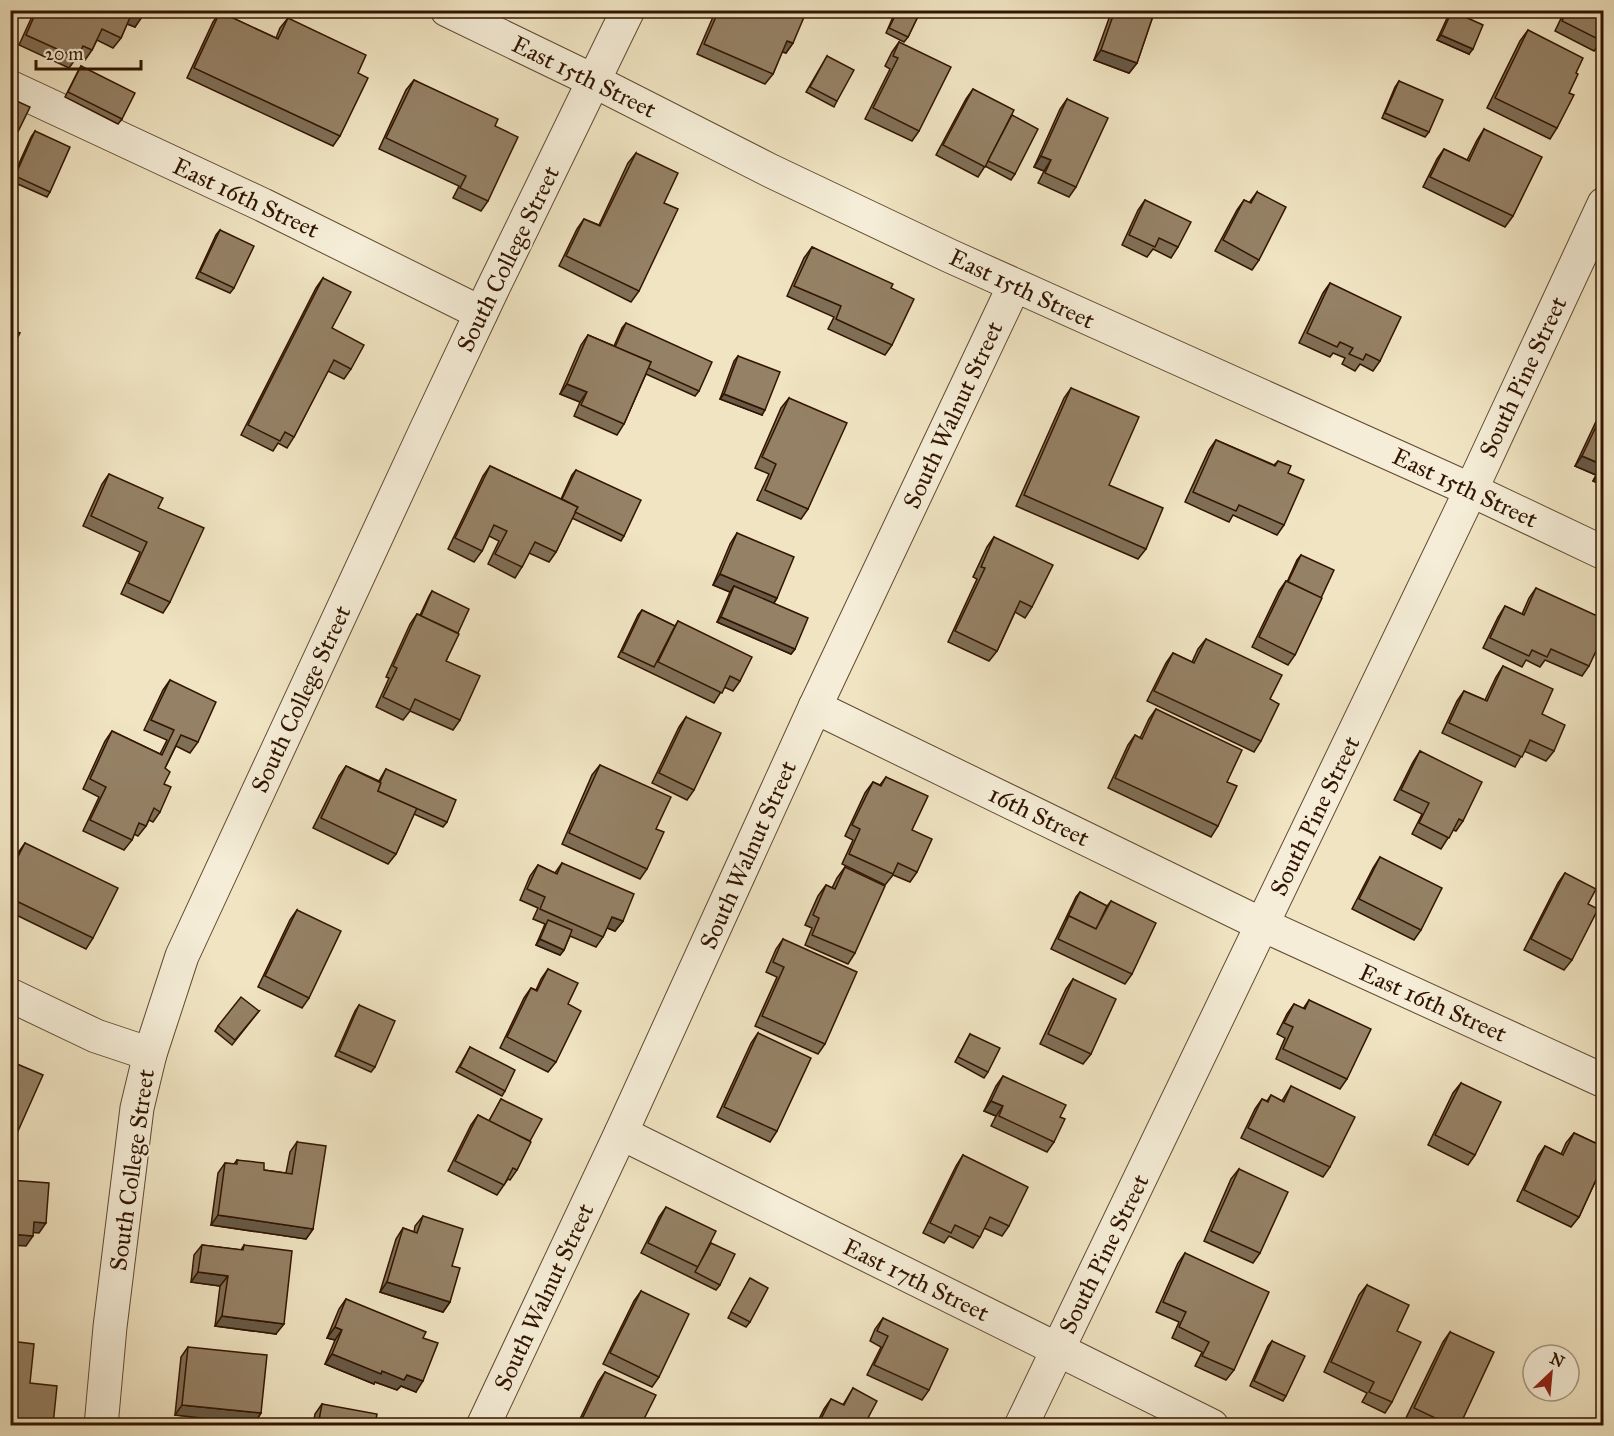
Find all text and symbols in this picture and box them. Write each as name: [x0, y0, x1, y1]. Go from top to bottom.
street label: East 15th Street: [507, 29, 662, 125]
scale bar: [36, 33, 141, 71]
text: 20 m: [45, 43, 83, 65]
street label: East 16th Street: [168, 151, 324, 245]
street label: South College Street: [450, 161, 566, 357]
street label: East 15th Street: [945, 242, 1100, 336]
street label: South Pine Street: [1473, 291, 1574, 462]
street label: South Walnut Street: [896, 316, 1010, 513]
street label: East 15th Street: [1388, 441, 1543, 535]
street label: South College Street: [244, 600, 358, 797]
street label: South Pine Street: [1263, 731, 1367, 901]
street label: South Walnut Street: [693, 756, 803, 954]
street label: 16th Street: [984, 779, 1095, 853]
street label: East 16th Street: [1355, 957, 1512, 1049]
street label: South College Street: [103, 1067, 161, 1273]
street label: South Pine Street: [1052, 1169, 1156, 1339]
street label: South Walnut Street: [487, 1198, 601, 1395]
street label: East 17th Street: [838, 1232, 994, 1328]
north arrow: [1521, 1343, 1581, 1403]
text: N: [1547, 1348, 1568, 1372]

